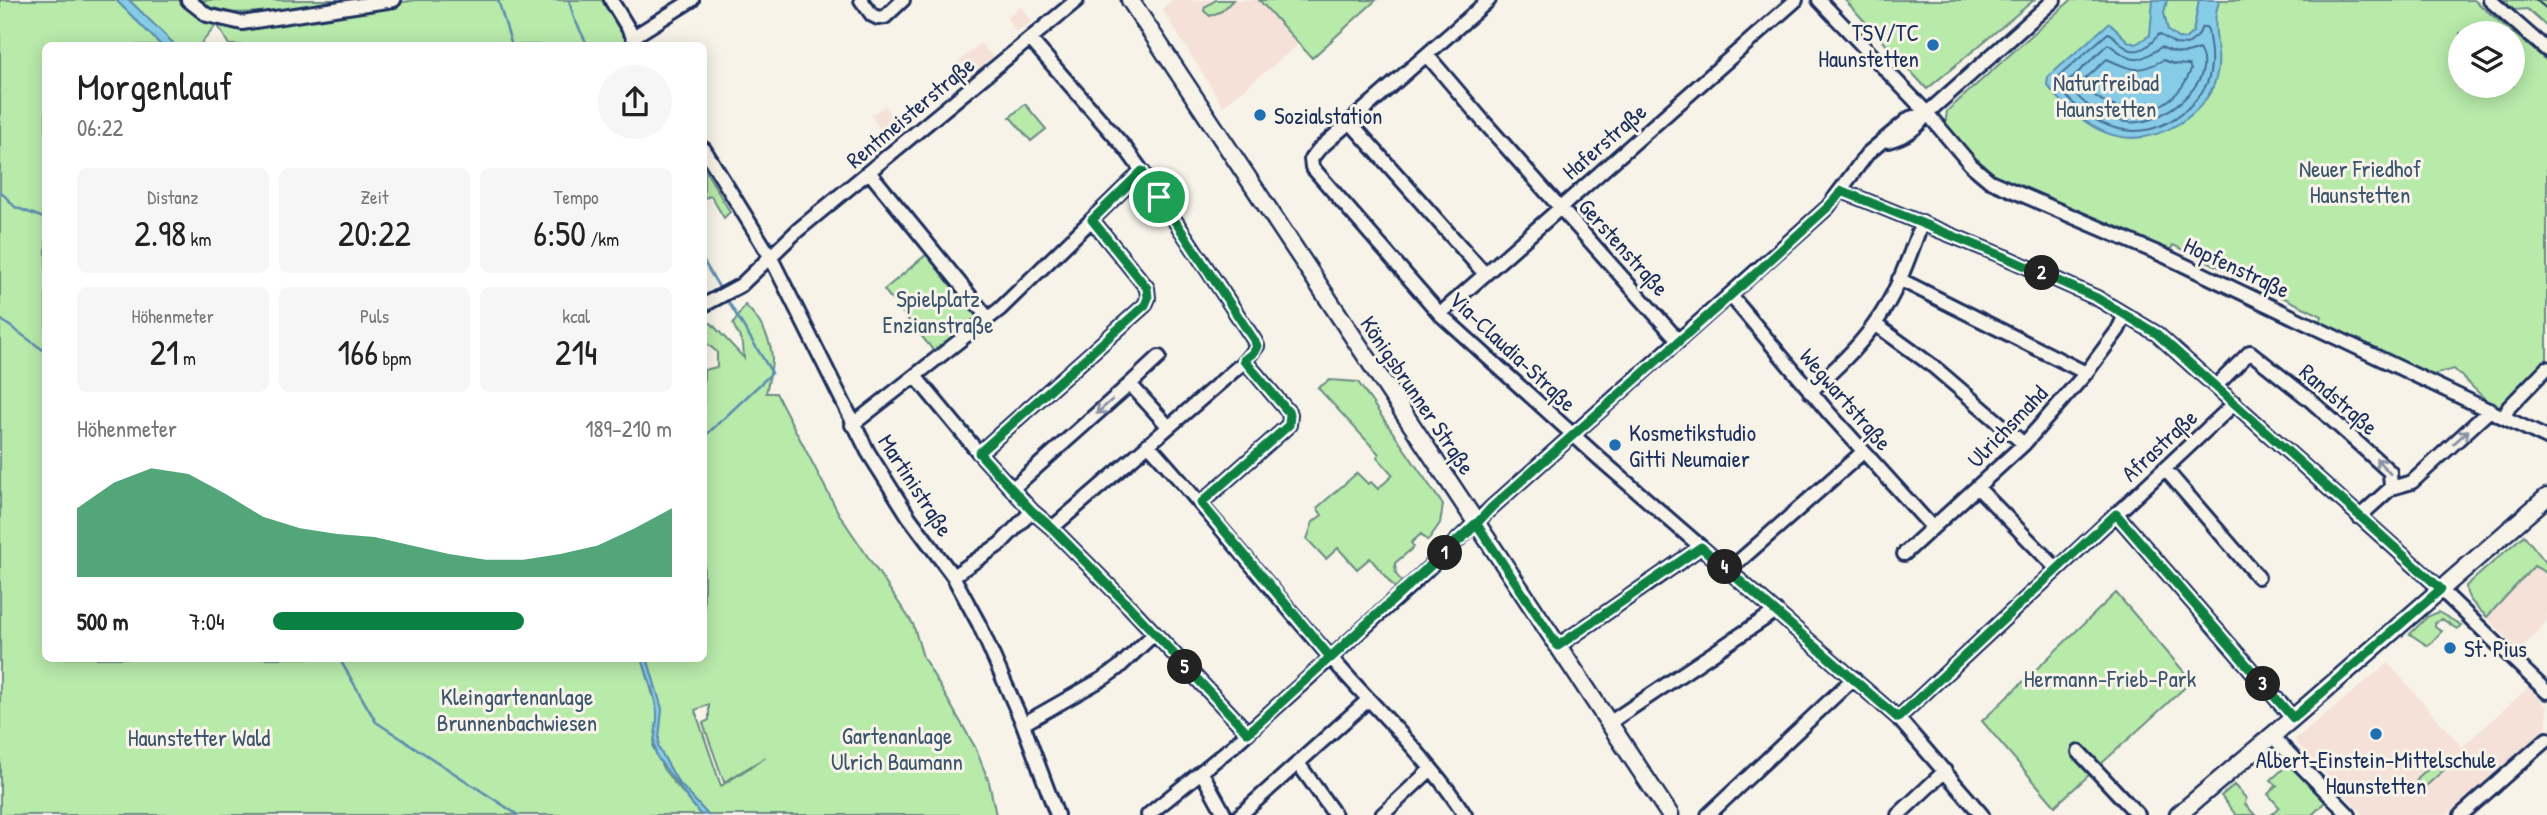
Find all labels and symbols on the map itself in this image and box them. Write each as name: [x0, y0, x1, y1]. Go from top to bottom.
place label: TSV/TC Haunstetten: [1818, 17, 1919, 74]
marker: TSV/TC Haunstetten: [1925, 37, 1941, 53]
street label: Rentmeisterstraße: [839, 49, 981, 175]
park label: Naturfreibad Haunstetten: [2053, 67, 2159, 124]
street label: Haferstraße: [1555, 96, 1653, 186]
place label: Sozialstation: [1274, 100, 1382, 131]
marker: Sozialstation: [1252, 107, 1268, 123]
park label: Neuer Friedhof Haunstetten: [2299, 153, 2422, 210]
pin: [1129, 167, 1189, 227]
street label: Gerstenstraße: [1572, 192, 1676, 302]
street label: Hopfenstraße: [2179, 229, 2295, 305]
pin: 2: [2024, 256, 2060, 290]
park label: Spielplatz Enzianstraße: [883, 283, 993, 340]
street label: Via-Claudia-Straße: [1443, 284, 1583, 418]
street label: Königsbrunner Straße: [1353, 310, 1483, 480]
street label: Wegwartstraße: [1793, 341, 1899, 457]
street label: Randstraße: [2293, 356, 2385, 442]
street label: Ulrichsmahd: [1960, 378, 2054, 474]
one-way arrow: [1095, 399, 1113, 415]
street label: Afrastraße: [2114, 402, 2204, 488]
place label: Kosmetikstudio Gitti Neumaier: [1629, 417, 1756, 474]
street label: Martinistraße: [871, 428, 961, 542]
one-way arrow: [2452, 429, 2470, 445]
marker: Kosmetikstudio Gitti Neumaier: [1607, 437, 1623, 453]
one-way arrow: [2374, 458, 2391, 475]
pin: 1: [1428, 536, 1462, 570]
pin: 4: [1708, 550, 1742, 584]
place label: St. Pius: [2464, 633, 2527, 664]
marker: St. Pius: [2442, 640, 2458, 656]
pin: 5: [1168, 650, 1202, 684]
park label: Hermann-Frieb-Park: [2024, 663, 2197, 694]
pin: 3: [2246, 666, 2280, 702]
park label: Kleingartenanlage Brunnenbachwiesen: [437, 681, 597, 738]
park label: Gartenanlage Ulrich Baumann: [831, 720, 963, 777]
park label: Haunstetter Wald: [128, 722, 270, 753]
marker: Albert-Einstein-Mittelschule Haunstetten: [2368, 726, 2384, 742]
place label: Albert-Einstein-Mittelschule Haunstetten: [2256, 744, 2496, 801]

